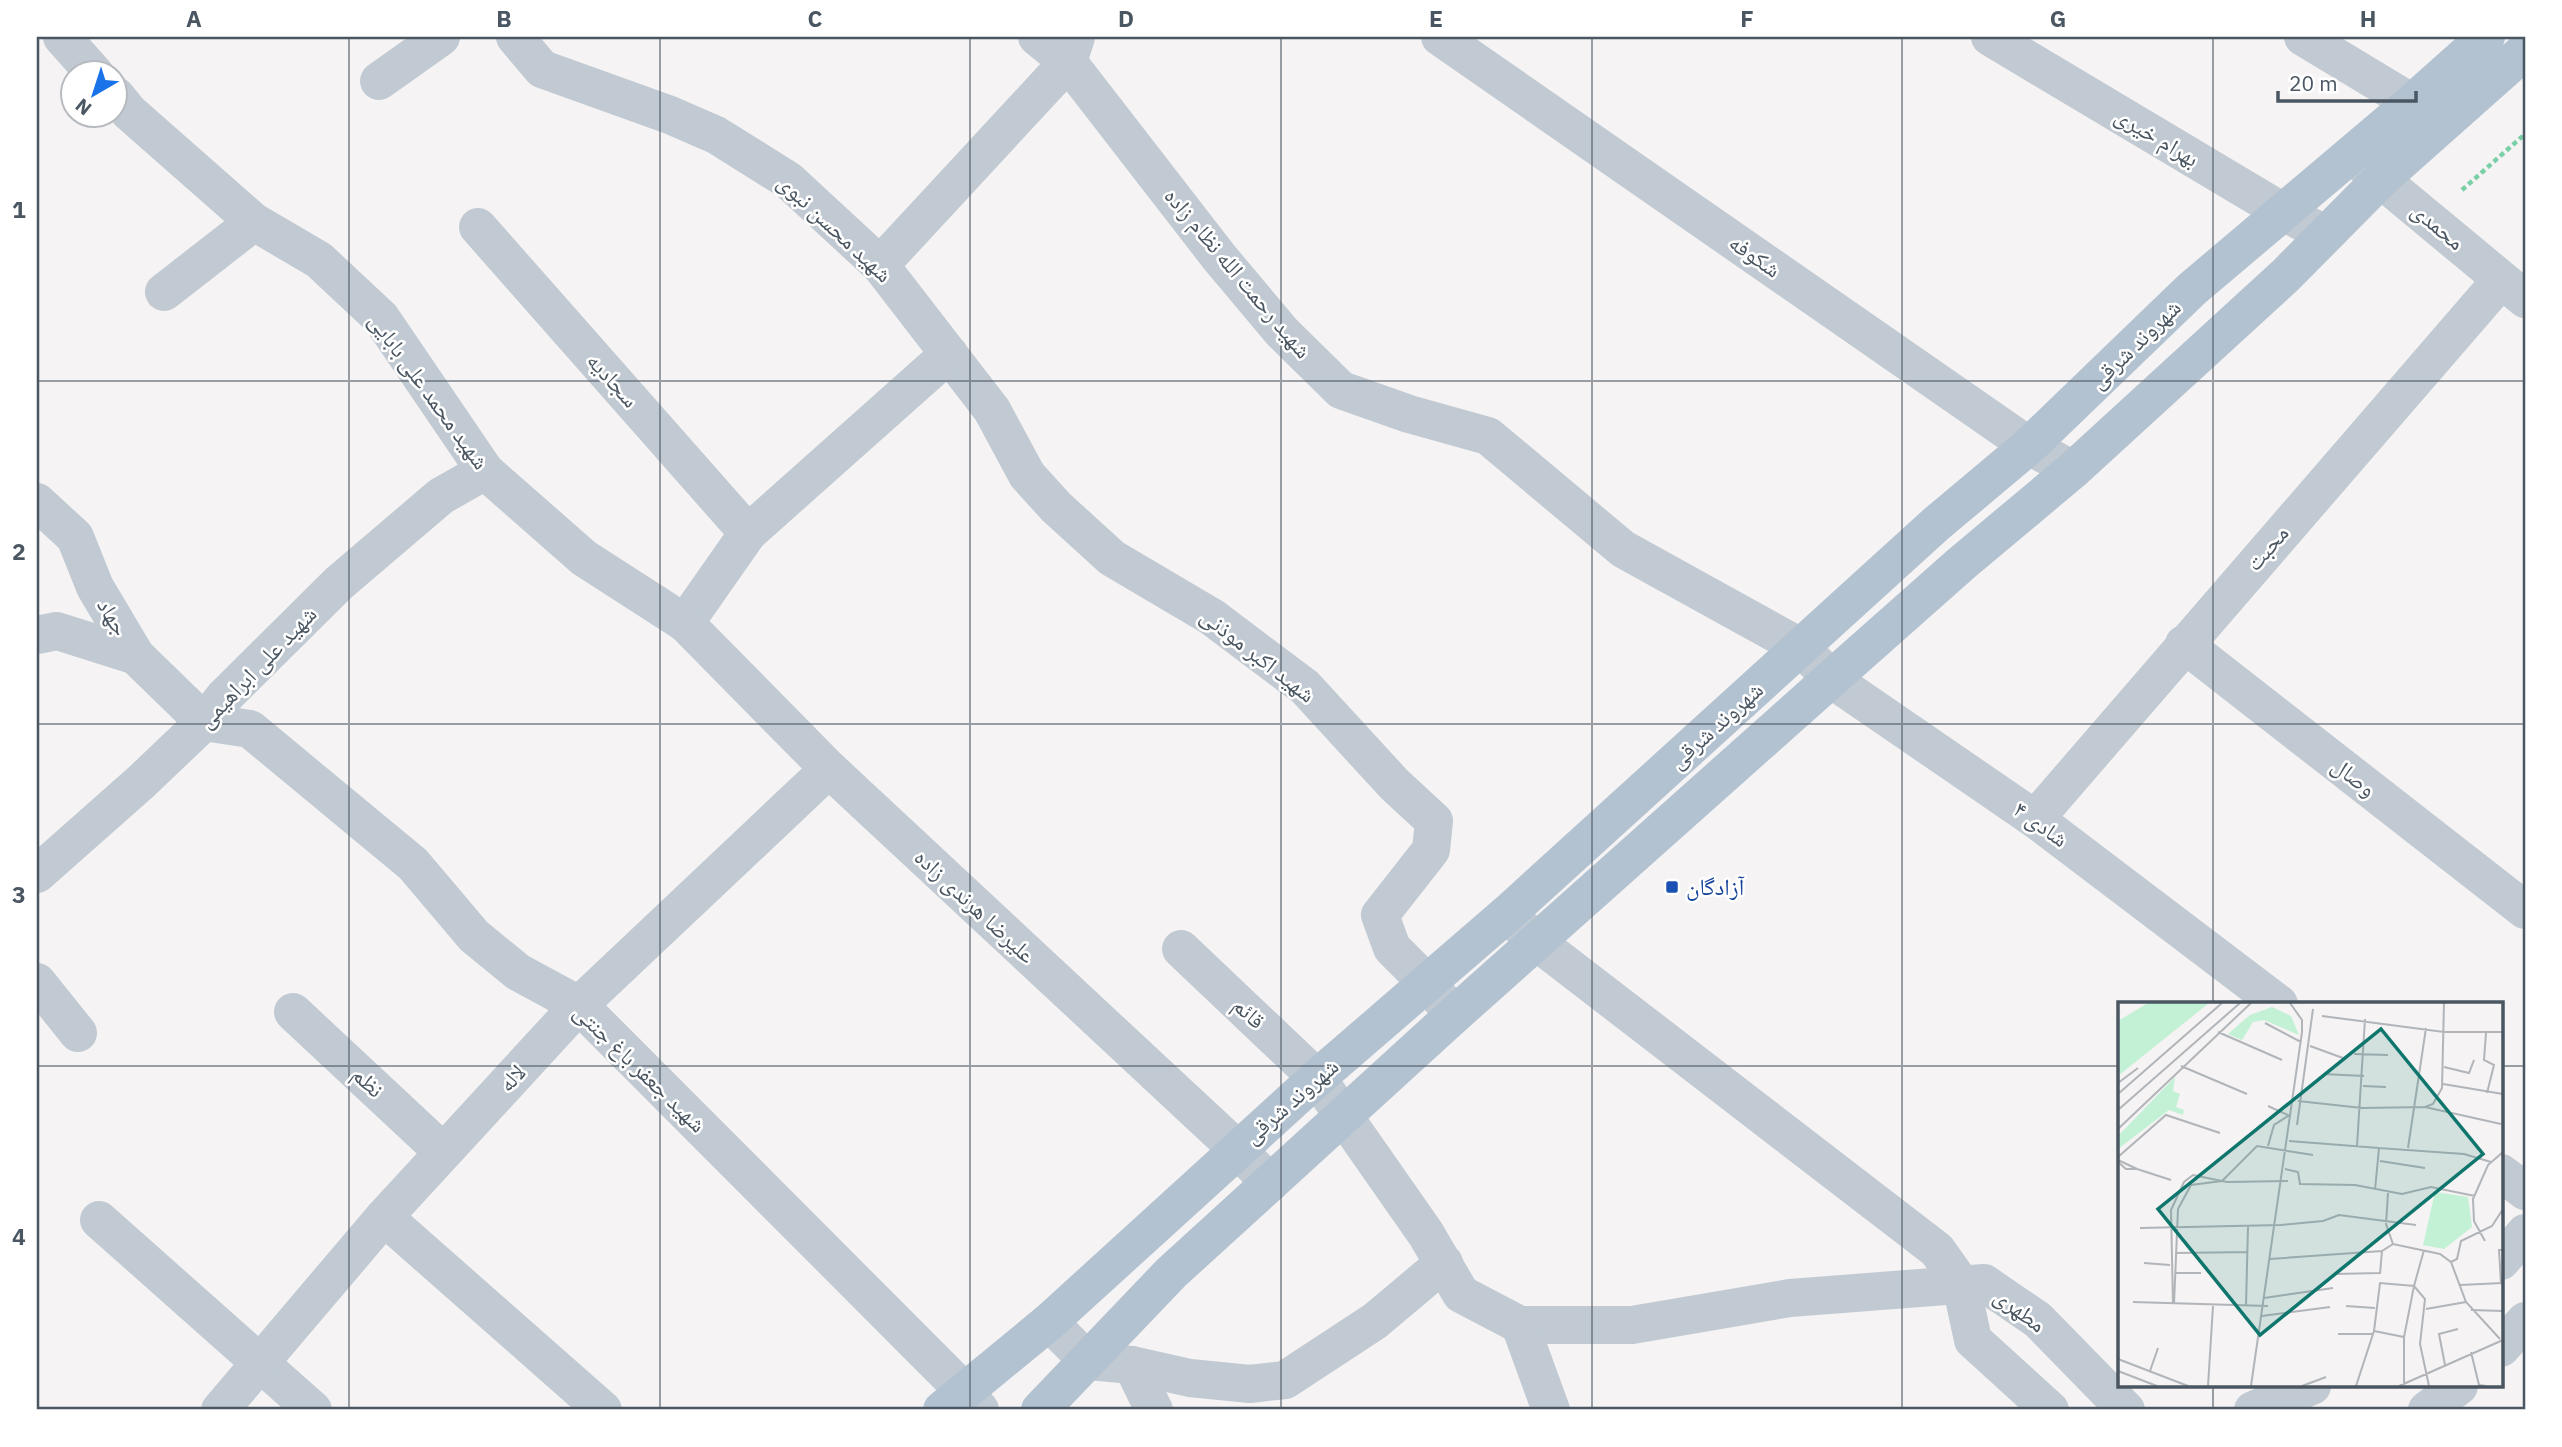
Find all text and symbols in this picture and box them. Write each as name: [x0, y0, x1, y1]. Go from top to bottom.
text: A: [186, 3, 202, 33]
text: B: [496, 3, 512, 33]
text: C: [808, 3, 823, 33]
text: D: [1118, 3, 1134, 33]
text: E: [1429, 3, 1443, 33]
text: F: [1740, 3, 1754, 33]
text: G: [2050, 3, 2066, 33]
text: H: [2360, 3, 2376, 33]
north arrow: [60, 60, 130, 130]
scale bar: [2278, 60, 2417, 104]
text: 20 m: [2289, 69, 2338, 97]
text: N: [70, 94, 96, 121]
street label: بهرام خیری: [2109, 99, 2205, 175]
street label: شهید محسن نبوی: [772, 166, 899, 288]
street label: شهید رحمت الله نظام زاده: [1157, 181, 1319, 365]
text: 1: [12, 194, 26, 224]
street label: محمدی: [2406, 194, 2471, 256]
street label: شکوفه: [1724, 227, 1787, 284]
street label: شهروند شرقی: [2082, 292, 2187, 395]
street label: شهید محمد علی بابایی: [363, 306, 497, 475]
street label: سجادیه: [581, 345, 646, 413]
street label: محبت: [2238, 518, 2294, 577]
text: 2: [12, 536, 26, 566]
street label: جهاد: [91, 592, 137, 641]
street label: شهید علی ابراهیمی: [190, 599, 322, 734]
street label: شهید اکبر موذنی: [1195, 600, 1322, 708]
street label: شهروند شرقی: [1662, 674, 1769, 774]
street label: وصال: [2326, 750, 2383, 803]
street label: شادی ۴: [2008, 793, 2075, 853]
street label: علیرضا هرندی زاده: [909, 841, 1043, 969]
place label: آزادگان: [1686, 871, 1745, 901]
text: 3: [12, 879, 26, 909]
marker: آزادگان: [1664, 879, 1680, 895]
street label: قائم: [1226, 990, 1272, 1036]
street label: شهید جعفر باغ جنتی: [567, 996, 713, 1139]
inset map: [2118, 1002, 2502, 1388]
street label: شهروند شرقی: [1237, 1051, 1344, 1150]
street label: لاله: [491, 1057, 532, 1097]
street label: نظم: [345, 1059, 391, 1105]
text: 4: [12, 1221, 26, 1251]
street label: مطهری: [1989, 1280, 2052, 1338]

